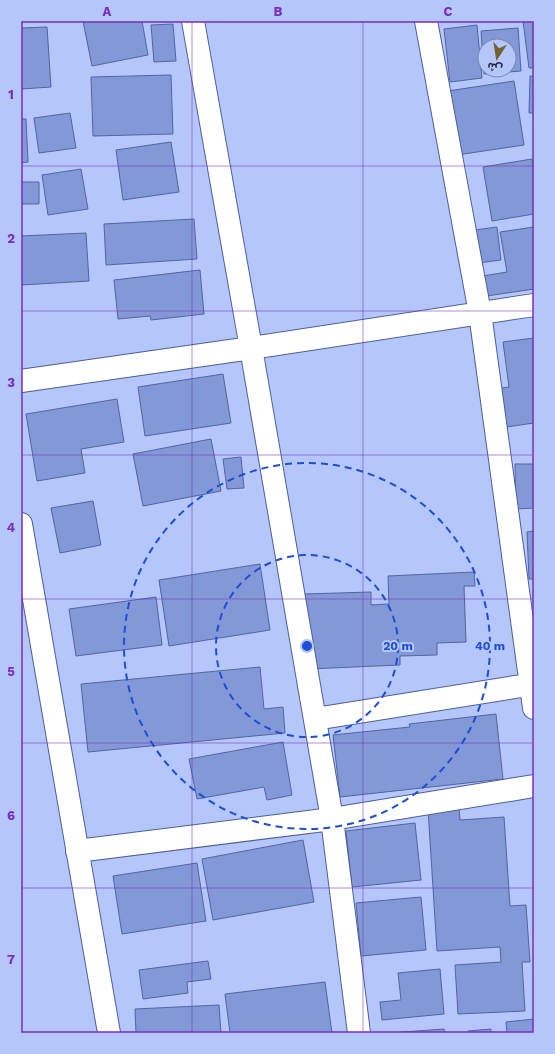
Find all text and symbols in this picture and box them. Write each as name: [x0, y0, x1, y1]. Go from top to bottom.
text: A: [103, 4, 112, 19]
text: B: [274, 4, 283, 19]
text: C: [444, 4, 453, 19]
north arrow: [477, 38, 517, 78]
text: ش: [486, 59, 504, 75]
text: 1: [8, 87, 14, 102]
text: 2: [7, 231, 15, 246]
text: 3: [7, 375, 15, 390]
text: 4: [7, 520, 16, 535]
centre of rings: [300, 639, 314, 653]
text: 20 m: [383, 639, 413, 653]
text: 40 m: [475, 639, 505, 653]
text: 5: [7, 664, 15, 679]
text: 6: [7, 808, 15, 823]
text: 7: [7, 952, 15, 967]

